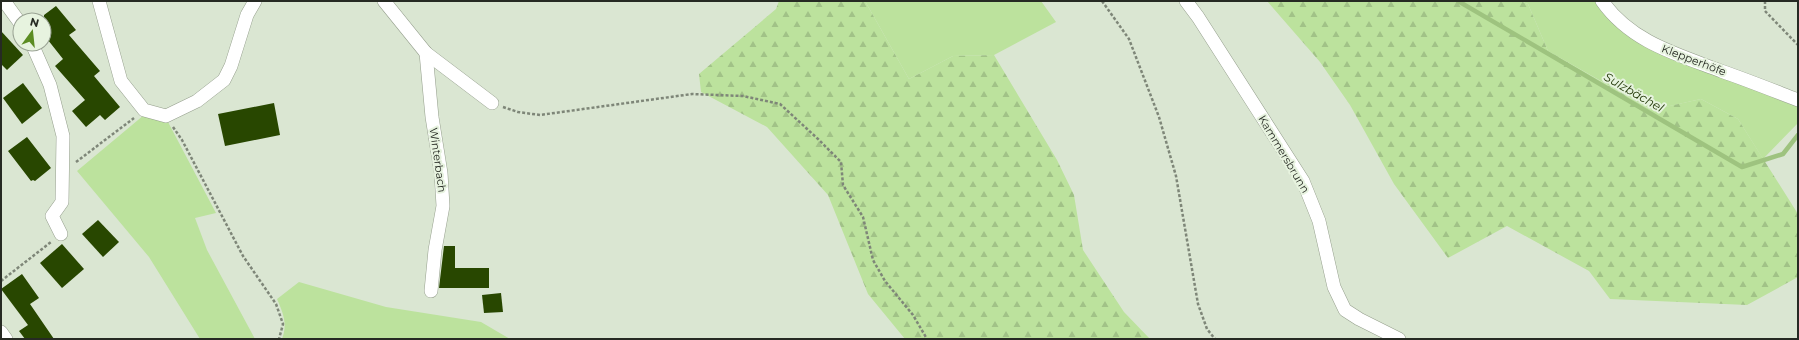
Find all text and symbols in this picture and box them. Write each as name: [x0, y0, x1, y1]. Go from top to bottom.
north arrow: [12, 12, 52, 52]
text: N: [28, 14, 41, 30]
street label: Klepperhöfe: [1660, 41, 1729, 79]
water label: Sulzbächel: [1602, 69, 1667, 115]
street label: Kammersbrunn: [1255, 113, 1313, 195]
street label: Winterbach: [427, 127, 449, 193]

